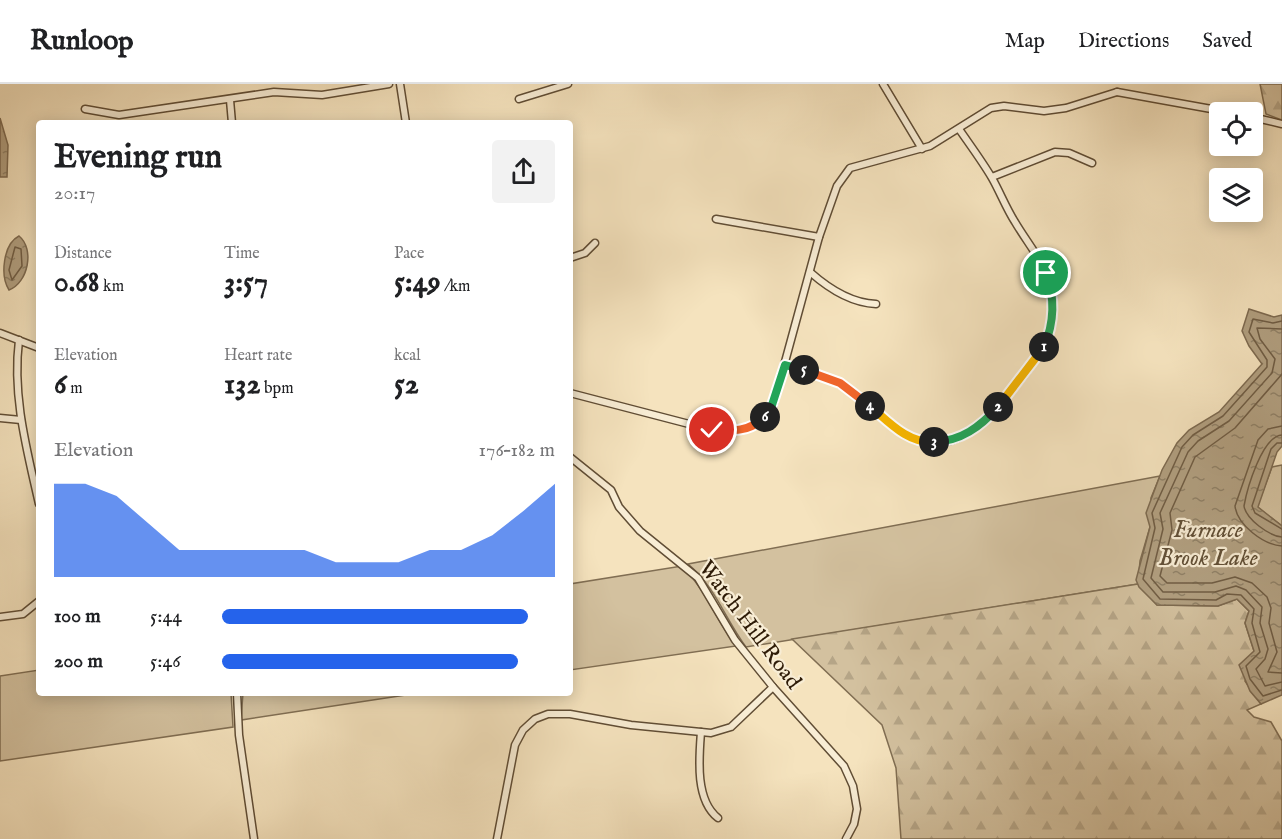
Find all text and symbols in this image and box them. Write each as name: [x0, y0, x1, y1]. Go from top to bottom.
text: Runloop: [30, 24, 133, 59]
text: Map: [1005, 28, 1045, 55]
text: Directions: [1078, 28, 1169, 55]
text: Saved: [1202, 28, 1252, 55]
map controls: [1209, 102, 1263, 222]
button: locate: [1209, 102, 1263, 156]
text: Evening run: [54, 137, 222, 179]
button: share: [492, 140, 555, 203]
button: layers: [1209, 168, 1263, 222]
text: 20:17: [54, 181, 95, 206]
text: Distance: [54, 244, 112, 264]
text: Time: [224, 244, 260, 264]
text: Pace: [394, 244, 424, 264]
pin: [1020, 247, 1071, 298]
icon: arrive: [1029, 256, 1062, 289]
text: 0.68: [54, 264, 100, 302]
text: 3:57: [224, 264, 268, 302]
text: 5:49: [394, 264, 441, 302]
text: km: [100, 277, 124, 297]
text: /km: [441, 277, 470, 297]
pin: 1: [1029, 332, 1059, 362]
text: 1: [1041, 337, 1047, 357]
text: Elevation: [54, 346, 117, 366]
text: Heart rate: [224, 346, 292, 366]
text: kcal: [394, 346, 421, 366]
pin: 5: [789, 355, 819, 385]
text: 5: [801, 360, 807, 380]
text: 6: [54, 366, 67, 404]
text: 132: [224, 366, 260, 404]
text: 52: [394, 366, 419, 404]
text: m: [67, 379, 83, 399]
text: bpm: [260, 379, 294, 399]
pin: 4: [855, 391, 885, 421]
pin: 2: [983, 392, 1013, 422]
text: 4: [866, 396, 874, 416]
text: 2: [994, 397, 1002, 417]
pin: 6: [750, 402, 780, 432]
pin: [686, 404, 737, 455]
text: 6: [762, 407, 768, 427]
icon: check: [695, 413, 728, 446]
pin: 3: [919, 427, 949, 457]
text: 3: [931, 432, 937, 452]
text: Elevation: [54, 438, 133, 463]
text: 176–182 m: [479, 438, 555, 463]
water label: Furnace Brook Lake: [1158, 515, 1258, 574]
street label: Watch Hill Road: [692, 555, 807, 695]
text: 100 m: [54, 604, 101, 629]
text: 5:44: [150, 604, 182, 629]
text: 200 m: [54, 649, 103, 674]
text: 5:46: [150, 649, 181, 674]

